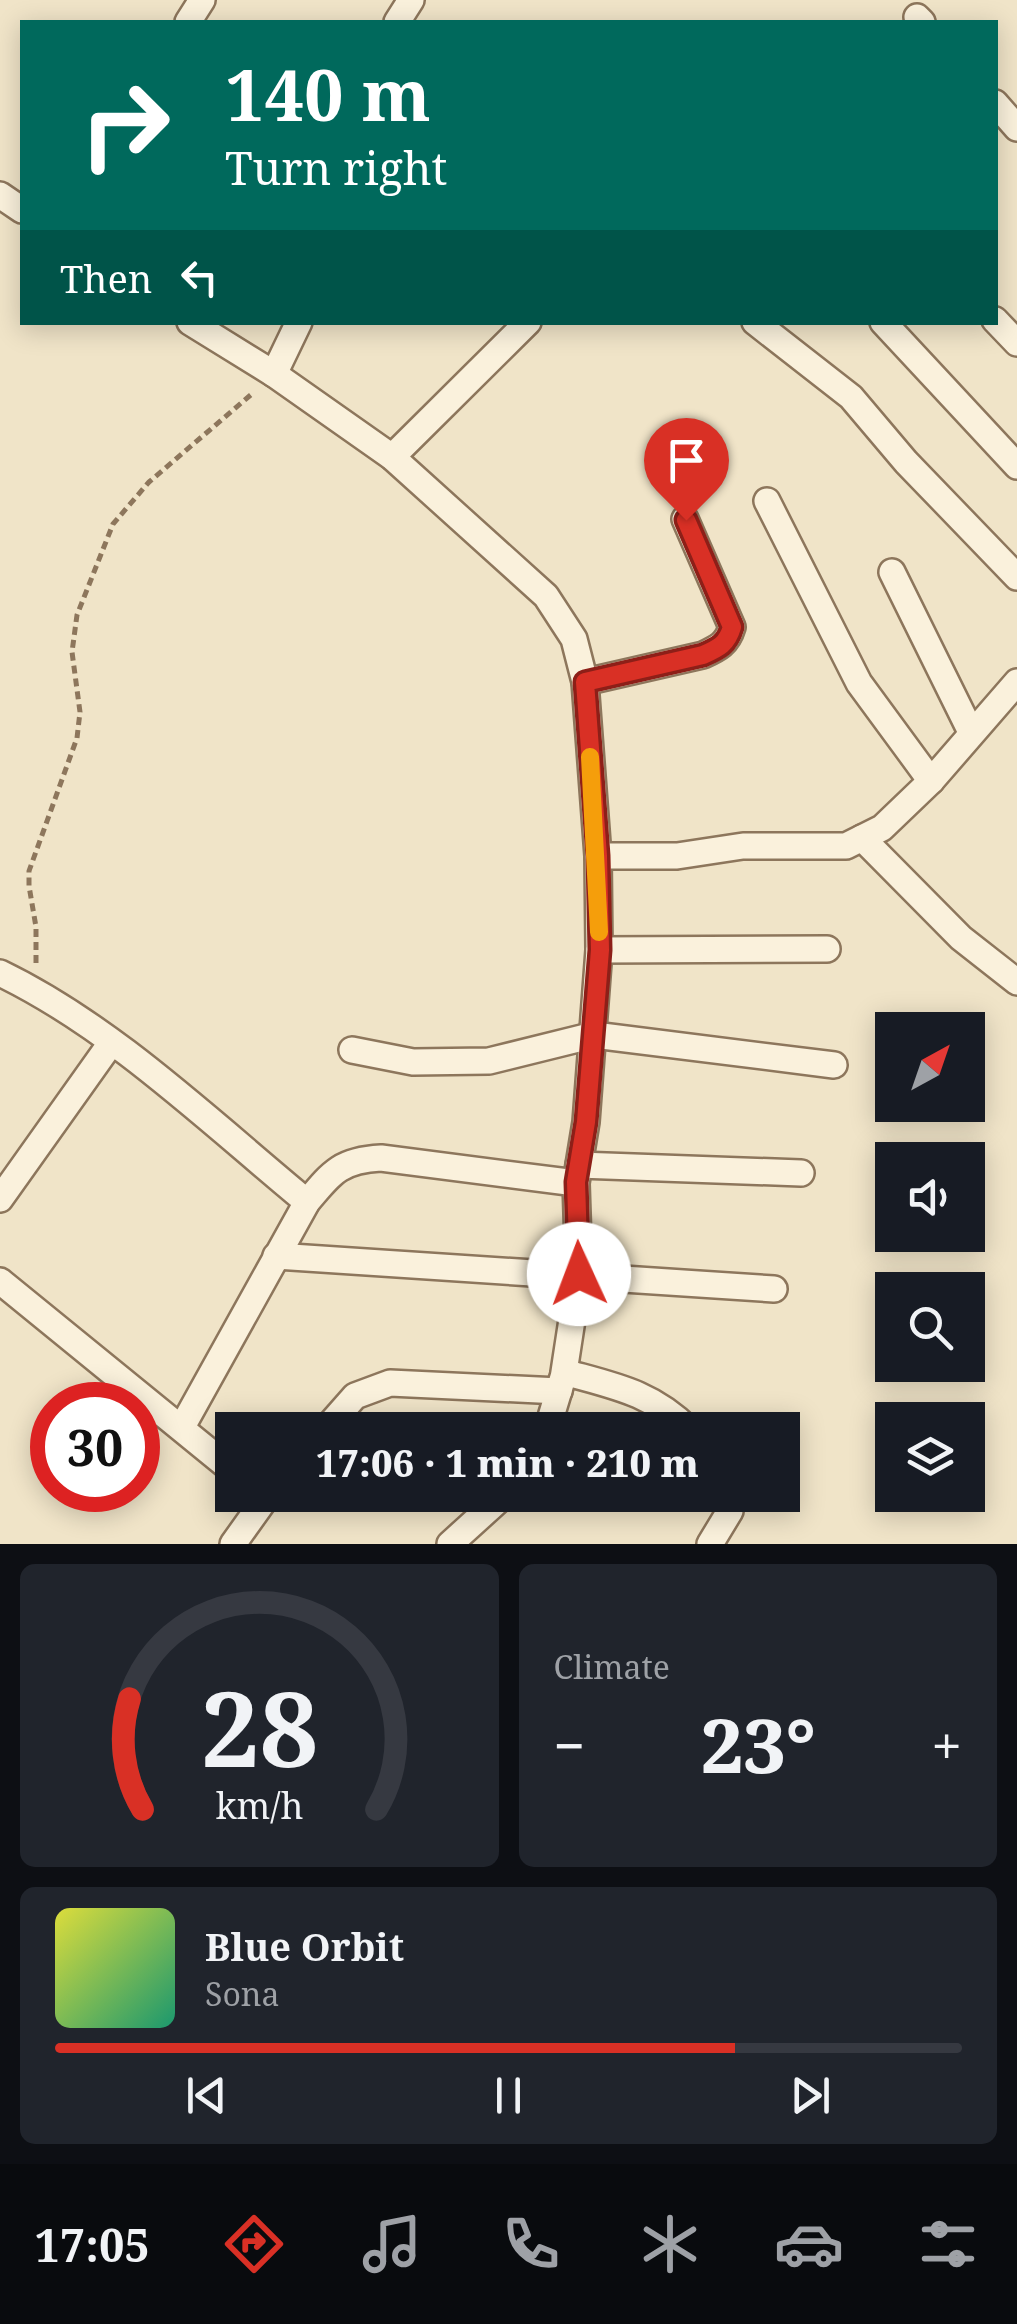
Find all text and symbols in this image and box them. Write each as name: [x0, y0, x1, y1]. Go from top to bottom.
text: 140 m: [225, 46, 431, 142]
icon: right: [60, 60, 190, 190]
text: Turn right: [225, 137, 447, 198]
icon: left: [172, 250, 227, 305]
text: Then: [60, 252, 152, 304]
pin: [644, 418, 729, 521]
icon: arrive: [659, 433, 714, 488]
north arrow: [875, 1012, 985, 1122]
map controls: [875, 1012, 985, 1512]
button: sound: [875, 1142, 985, 1252]
position arrow: [527, 1222, 631, 1326]
button: search: [875, 1272, 985, 1382]
speed limit sign: 30: [30, 1382, 160, 1512]
button: layers: [875, 1402, 985, 1512]
text: 17:06 · 1 min · 210 m: [316, 1436, 699, 1488]
text: Climate: [554, 1645, 670, 1688]
text: 28: [200, 1656, 318, 1797]
text: 23°: [701, 1693, 816, 1795]
text: −: [554, 1707, 585, 1782]
text: +: [931, 1707, 962, 1782]
text: km/h: [215, 1781, 303, 1829]
text: Blue Orbit: [205, 1920, 404, 1972]
text: Sona: [205, 1972, 280, 2015]
icon: previous: [179, 2068, 234, 2123]
icon: pause: [481, 2068, 536, 2123]
icon: next: [783, 2068, 838, 2123]
icon: directions: [219, 2209, 289, 2279]
icon: music: [357, 2209, 427, 2279]
icon: phone: [496, 2209, 566, 2279]
icon: climate: [635, 2209, 705, 2279]
icon: car: [774, 2209, 844, 2279]
icon: filters: [913, 2209, 983, 2279]
text: 17:05: [34, 2214, 150, 2275]

